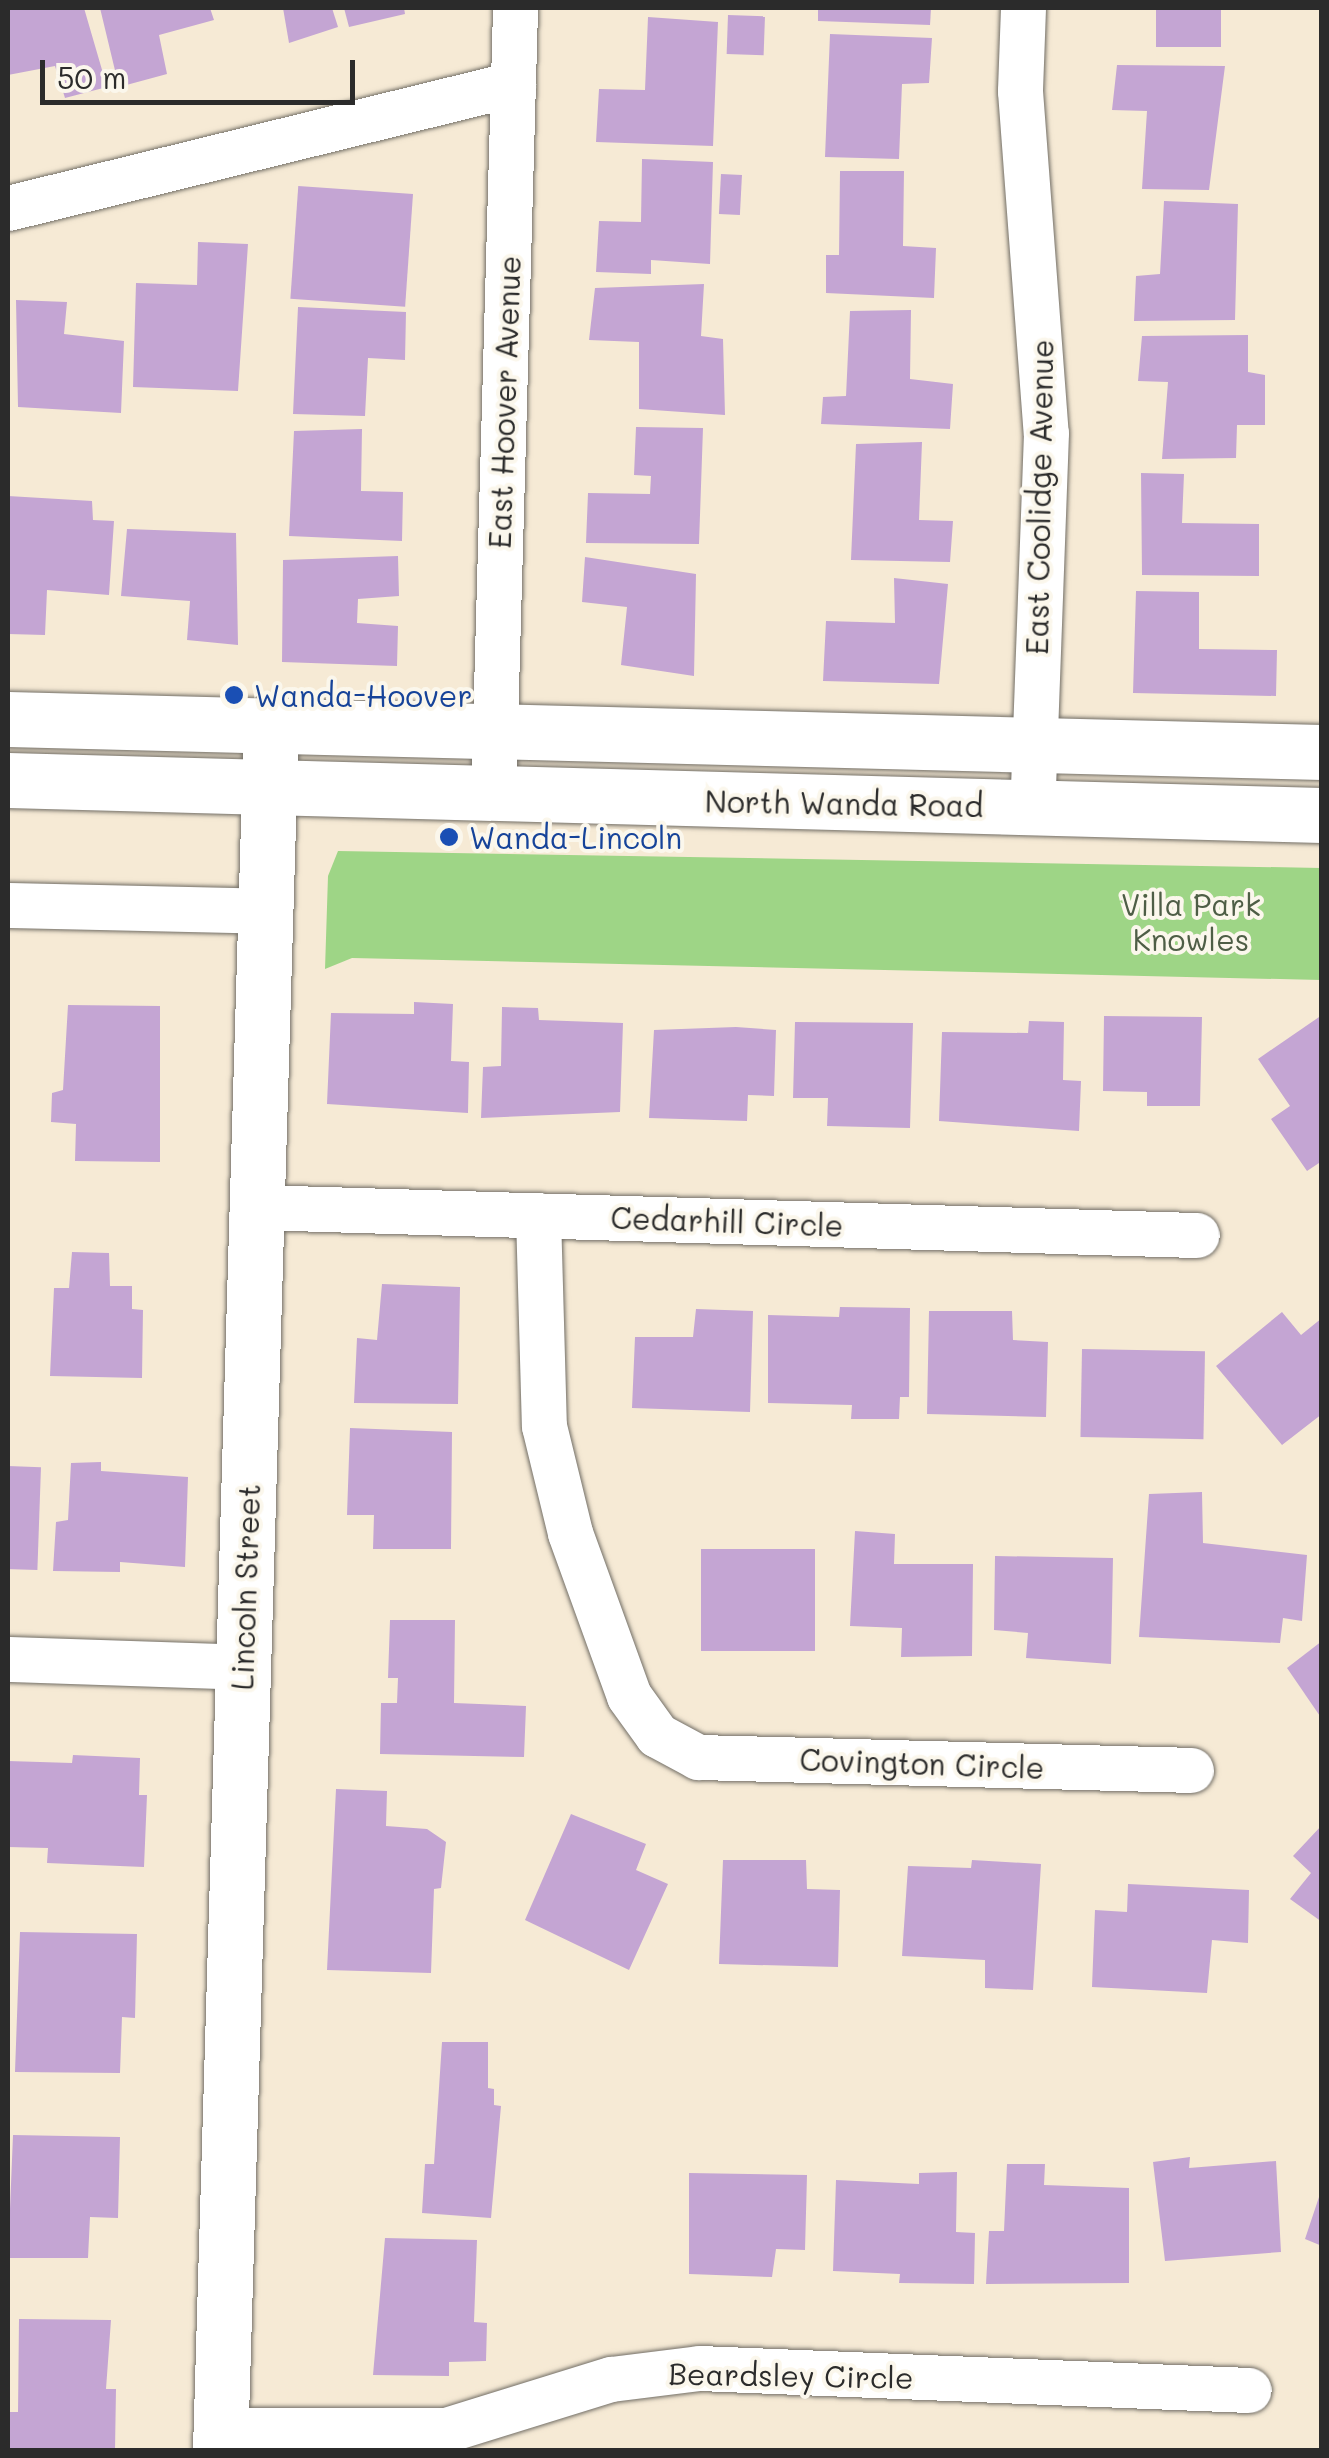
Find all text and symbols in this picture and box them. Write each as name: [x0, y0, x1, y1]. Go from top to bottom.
scale bar: [45, 40, 360, 102]
text: 50 m: [57, 57, 127, 97]
street label: East Hoover Avenue: [481, 255, 527, 549]
street label: East Coolidge Avenue: [1018, 339, 1060, 655]
place label: Wanda-Hoover: [254, 677, 472, 713]
marker: Wanda-Hoover: [223, 684, 245, 706]
street label: North Wanda Road: [705, 783, 983, 823]
place label: Wanda-Lincoln: [469, 819, 682, 855]
marker: Wanda-Lincoln: [438, 826, 460, 848]
park label: Villa Park Knowles: [1121, 886, 1261, 956]
street label: Cedarhill Circle: [610, 1199, 844, 1243]
street label: Lincoln Street: [223, 1483, 267, 1691]
street label: Covington Circle: [799, 1741, 1045, 1785]
street label: Beardsley Circle: [668, 2355, 914, 2395]

